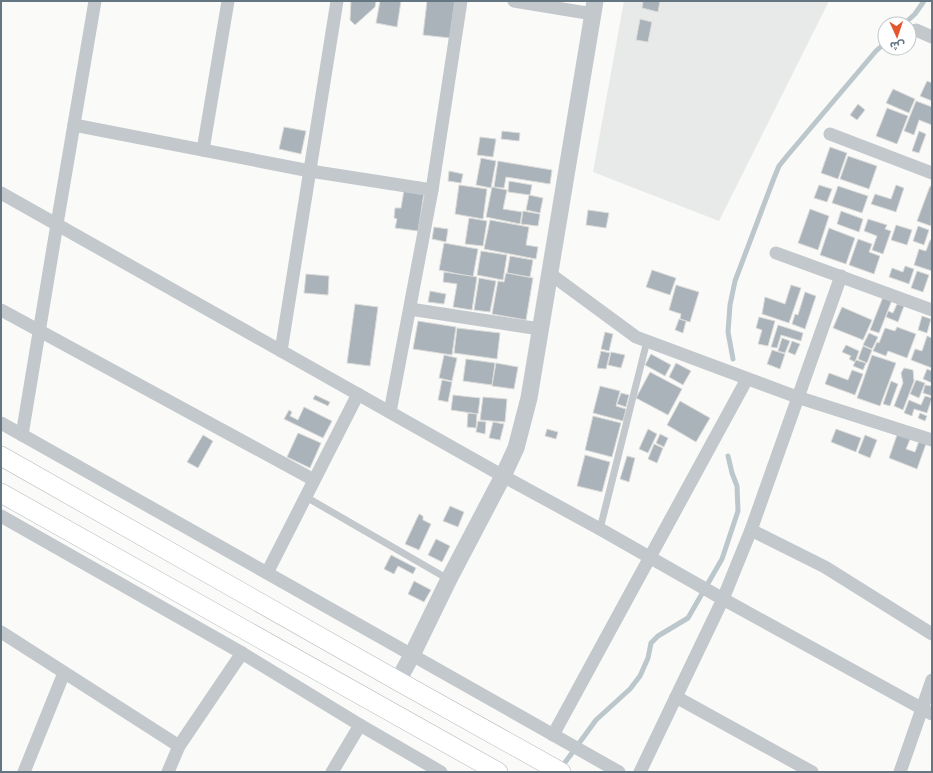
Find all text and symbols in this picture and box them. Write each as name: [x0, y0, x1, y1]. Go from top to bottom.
north arrow: [877, 16, 917, 56]
text: ش: [890, 39, 905, 53]

